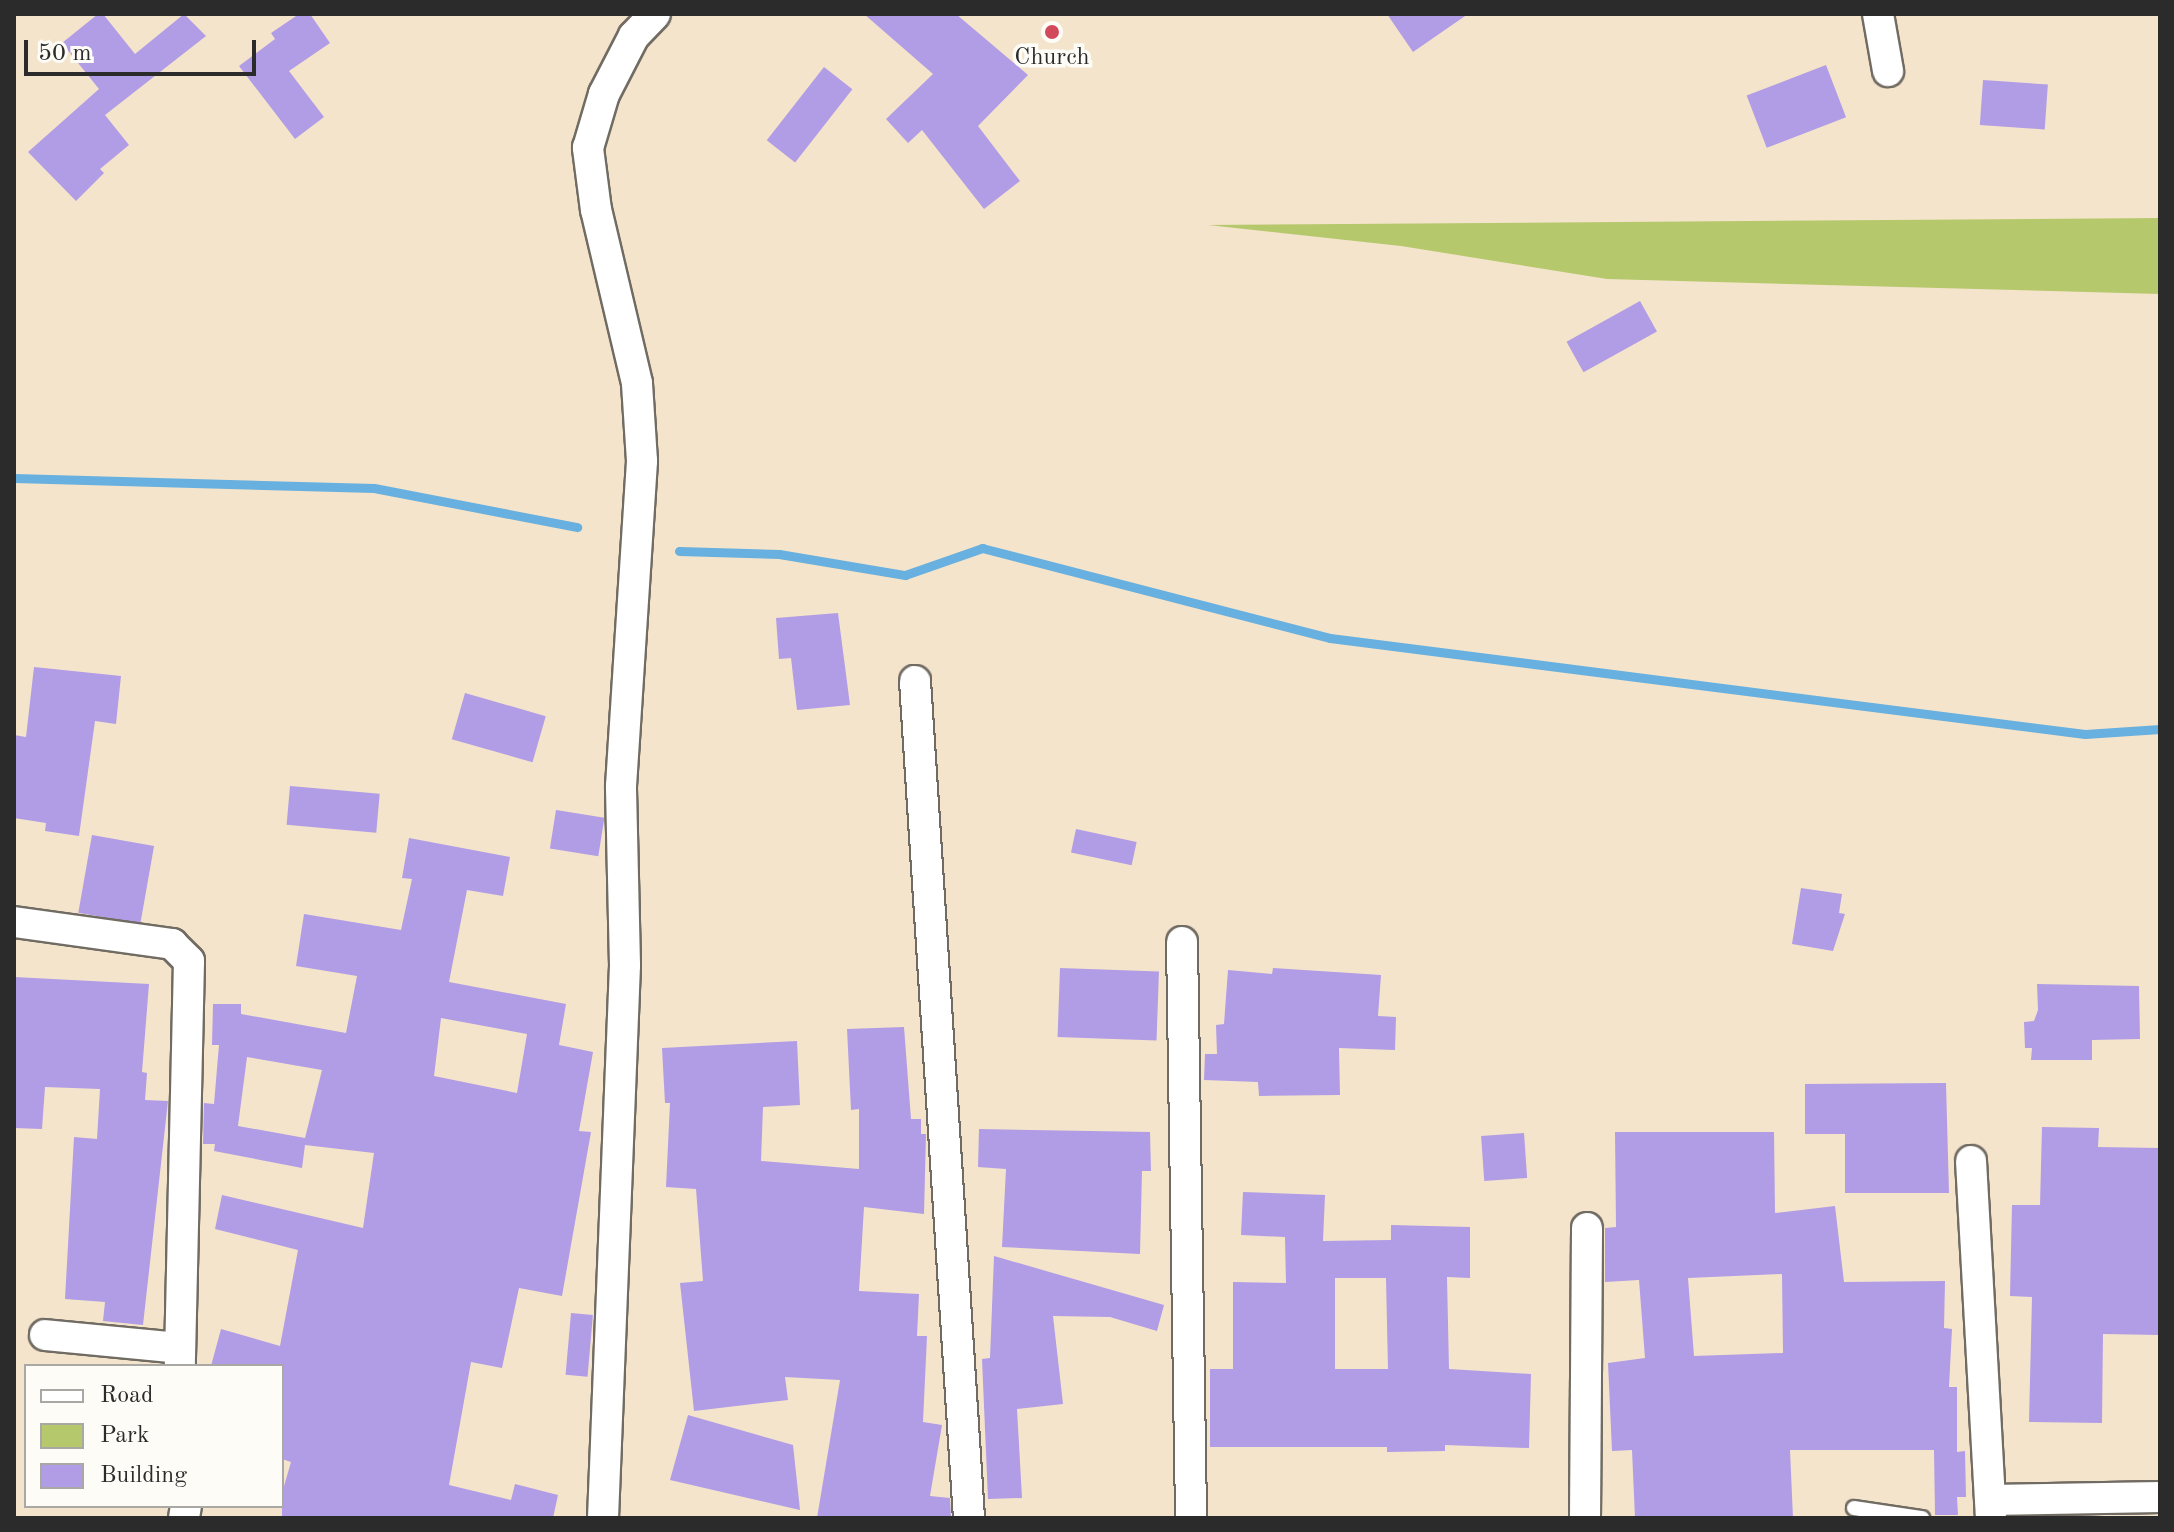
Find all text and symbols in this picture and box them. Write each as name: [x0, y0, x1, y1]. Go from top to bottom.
marker: Church: [1043, 23, 1061, 41]
scale bar: [28, 24, 260, 74]
text: 50 m: [38, 42, 92, 66]
place label: Church: [1014, 45, 1090, 73]
legend: [24, 1364, 284, 1508]
text: Road: [100, 1384, 153, 1408]
text: Park: [100, 1424, 149, 1448]
text: Building: [100, 1464, 187, 1488]

